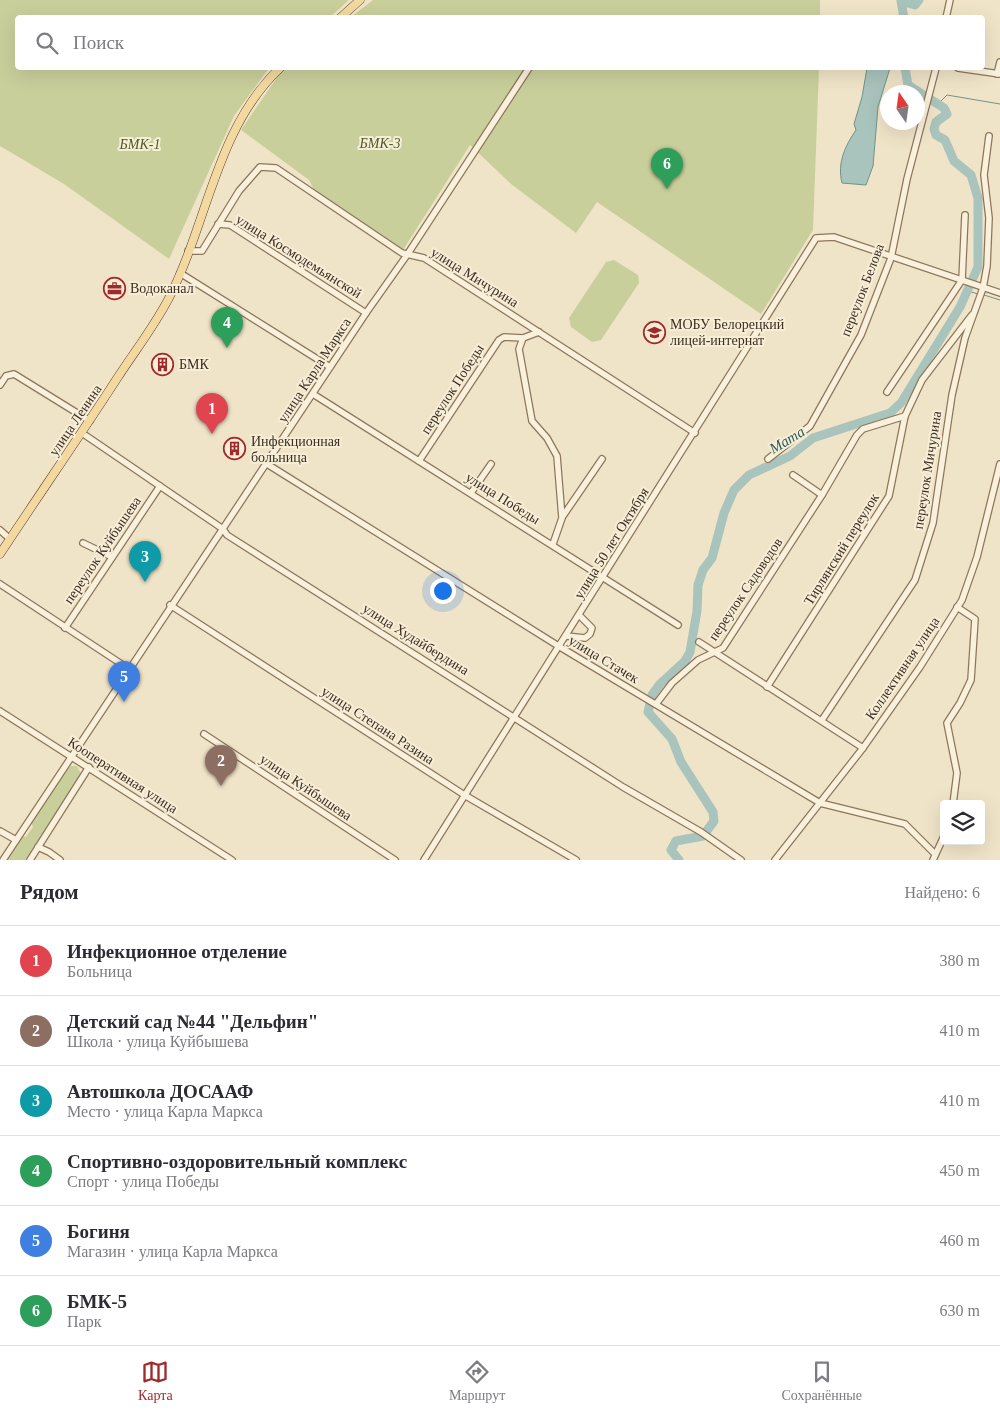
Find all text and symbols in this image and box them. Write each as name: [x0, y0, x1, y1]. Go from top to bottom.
search box: [15, 15, 985, 70]
icon: search: [33, 29, 61, 57]
text: Поиск: [73, 32, 124, 53]
north arrow: [880, 85, 925, 130]
park label: БМК-3: [359, 136, 400, 151]
park label: БМК-1: [119, 137, 160, 152]
pin: 6: [651, 148, 683, 189]
street label: улица Космодемьянской: [233, 212, 365, 301]
street label: переулок Белова: [838, 241, 887, 339]
street label: улица Мичурина: [428, 245, 522, 311]
office icon: Водоканал: [102, 276, 126, 300]
place label: Водоканал: [130, 281, 194, 296]
pin: 4: [211, 307, 243, 348]
street label: улица Карла Маркса: [275, 315, 354, 425]
place label: МОБУ Белорецкий лицей-интернат: [670, 317, 785, 348]
school or university icon: МОБУ Белорецкий лицей-интернат: [642, 320, 666, 344]
street label: переулок Победы: [418, 341, 487, 437]
building icon: БМК: [151, 352, 175, 376]
place label: БМК: [179, 357, 209, 372]
street label: улица Ленина: [46, 381, 105, 459]
pin: 1: [196, 393, 228, 434]
street label: переулок Мичурина: [911, 409, 944, 530]
water label: Мата: [766, 423, 808, 457]
place label: Инфекционная больница: [251, 434, 341, 465]
building icon: Инфекционная больница: [223, 437, 247, 461]
street label: улица Победы: [463, 470, 543, 528]
street label: улица 50 лет Октября: [571, 485, 652, 602]
street label: Тирлянский переулок: [801, 491, 882, 608]
street label: переулок Куйбышева: [61, 493, 144, 607]
street label: переулок Садоводов: [705, 535, 786, 644]
pin: 3: [129, 541, 161, 582]
your location: [430, 578, 456, 604]
street label: улица Худайбердина: [360, 601, 472, 679]
street label: Коллективная улица: [862, 613, 943, 723]
street label: улица Стачек: [566, 633, 642, 686]
pin: 5: [108, 661, 140, 702]
street label: улица Степана Разина: [319, 683, 437, 768]
street label: Кооперативная улица: [65, 734, 181, 817]
pin: 2: [205, 745, 237, 786]
street label: улица Куйбышева: [257, 751, 355, 824]
map controls: [940, 800, 985, 845]
button: layers: [940, 800, 985, 845]
text: Рядом: [20, 880, 79, 904]
text: Найдено: 6: [905, 884, 980, 901]
text: Инфекционное отделение: [67, 941, 287, 962]
text: 1: [32, 952, 40, 969]
text: 380 m: [940, 952, 980, 969]
text: Больница: [67, 963, 132, 980]
text: Детский сад №44 "Дельфин": [67, 1011, 318, 1032]
text: 2: [32, 1022, 40, 1039]
text: 410 m: [940, 1022, 980, 1039]
text: Школа · улица Куйбышева: [67, 1033, 249, 1050]
text: Автошкола ДОСААФ: [67, 1081, 253, 1102]
text: 3: [32, 1092, 40, 1109]
text: 410 m: [940, 1092, 980, 1109]
text: Место · улица Карла Маркса: [67, 1103, 263, 1120]
text: Спортивно-оздоровительный комплекс: [67, 1151, 407, 1172]
text: 4: [32, 1162, 40, 1179]
text: 450 m: [940, 1162, 980, 1179]
text: Спорт · улица Победы: [67, 1173, 219, 1190]
text: Богиня: [67, 1221, 130, 1242]
text: 5: [32, 1232, 40, 1249]
text: 460 m: [940, 1232, 980, 1249]
text: Магазин · улица Карла Маркса: [67, 1243, 278, 1260]
text: БМК-5: [67, 1291, 127, 1312]
text: 6: [32, 1302, 40, 1319]
text: 630 m: [940, 1302, 980, 1319]
text: Парк: [67, 1313, 101, 1330]
tab: Карта: [138, 1358, 173, 1404]
tab: Маршрут: [449, 1358, 505, 1404]
tab: Сохранённые: [781, 1358, 862, 1404]

